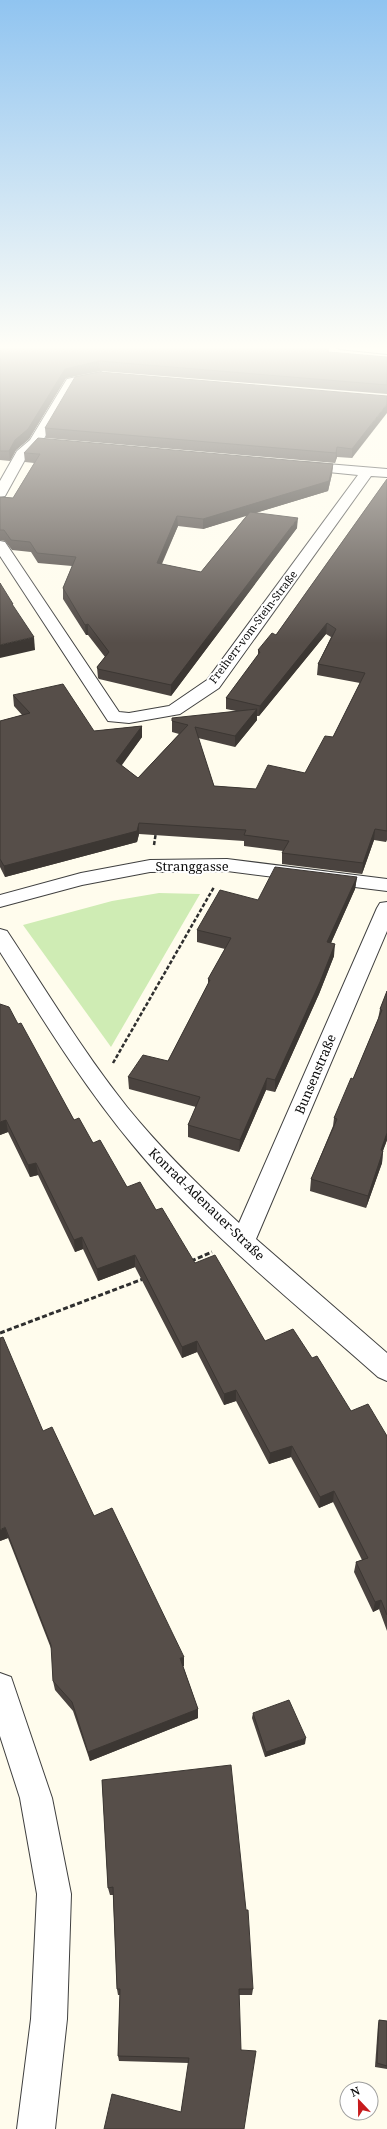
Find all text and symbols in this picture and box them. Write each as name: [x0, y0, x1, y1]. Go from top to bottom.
street label: Freiherr-vom-Stein-Straße: [205, 567, 300, 686]
street label: Stranggasse: [155, 857, 229, 875]
street label: Bunsenstraße: [290, 1031, 340, 1117]
street label: Konrad-Adenauer-Straße: [145, 1144, 269, 1264]
north arrow: [339, 2081, 379, 2121]
text: N: [348, 2083, 362, 2100]

